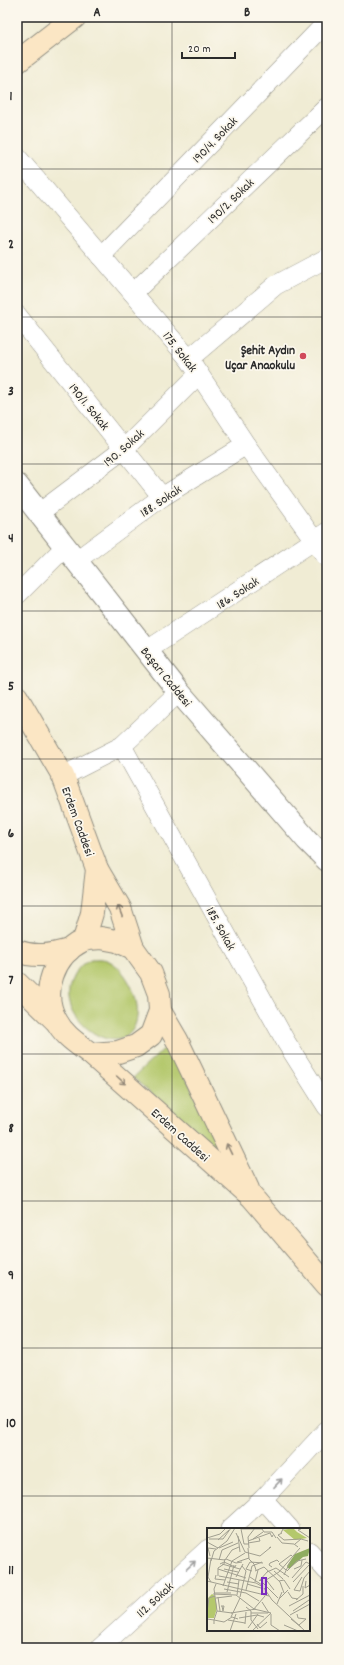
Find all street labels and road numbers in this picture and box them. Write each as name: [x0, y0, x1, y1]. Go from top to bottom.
street label: 190/4. Sokak: [189, 113, 243, 168]
street label: 190/2. Sokak: [204, 175, 259, 229]
street label: 175. Sokak: [157, 328, 201, 377]
street label: 190/1. Sokak: [63, 380, 113, 435]
street label: 190. Sokak: [100, 426, 149, 472]
street label: 188. Sokak: [137, 481, 186, 523]
street label: 186. Sokak: [213, 573, 264, 615]
street label: Başarı Caddesi: [135, 643, 196, 712]
street label: Erdem Caddesi: [55, 784, 98, 860]
street label: 185. Sokak: [200, 904, 240, 955]
street label: Erdem Caddesi: [146, 1104, 213, 1168]
street label: 112. Sokak: [133, 1579, 179, 1623]

